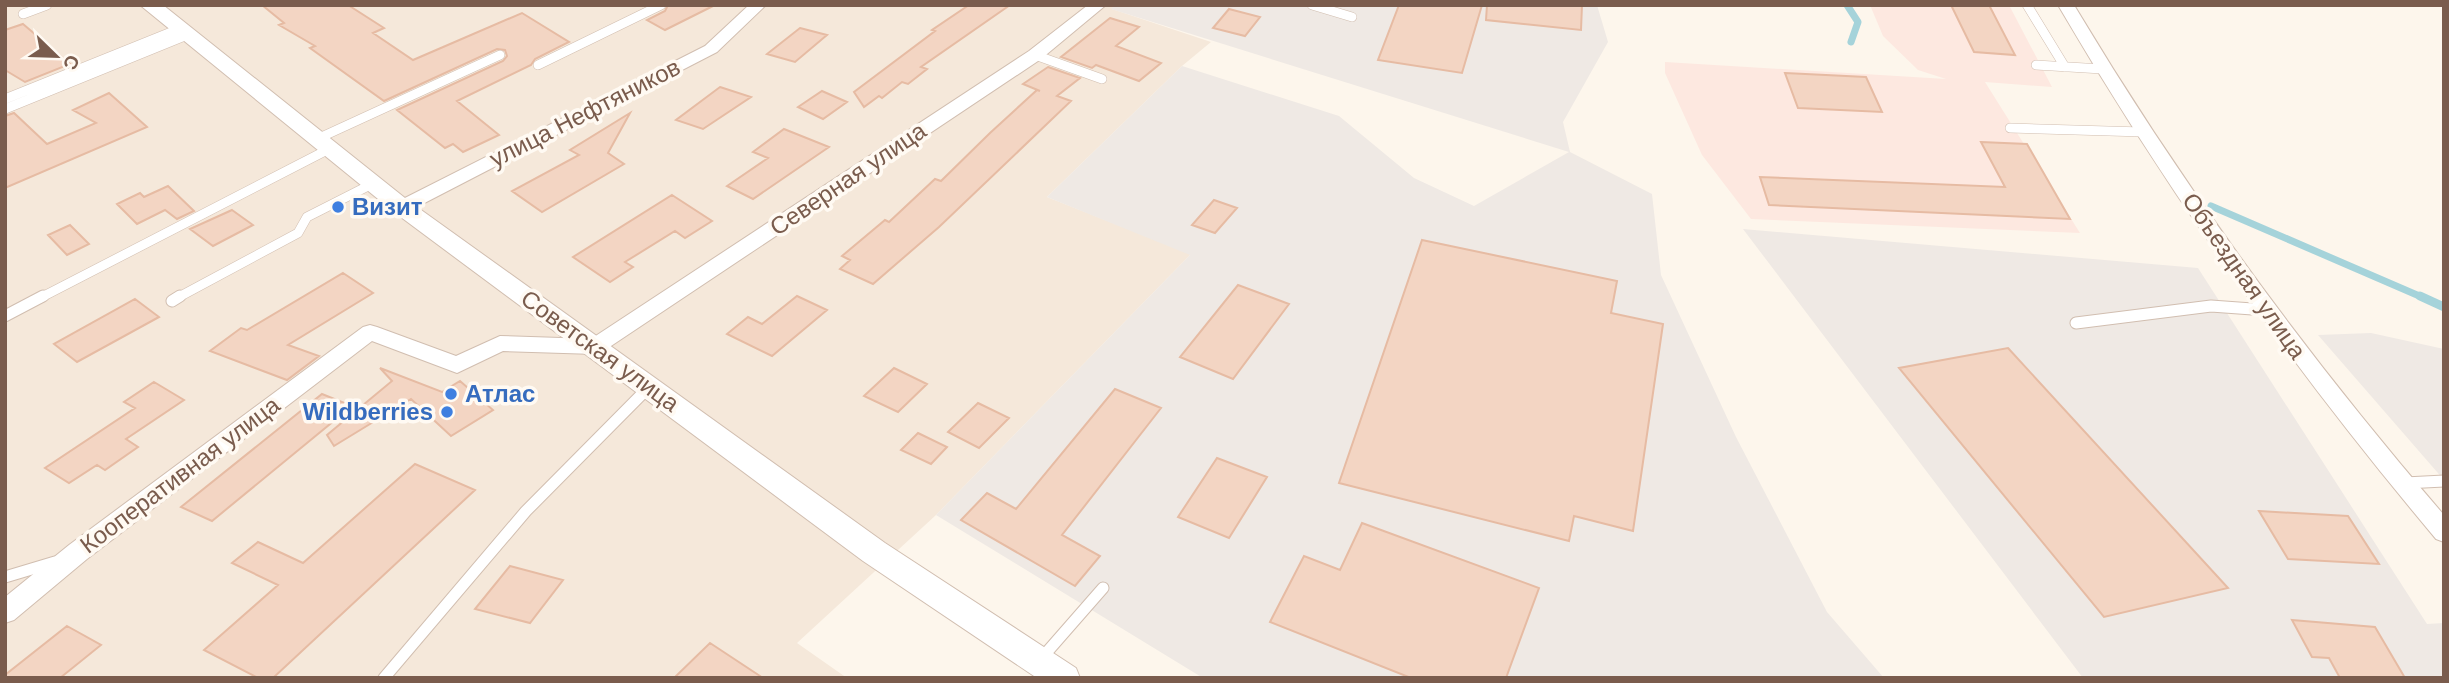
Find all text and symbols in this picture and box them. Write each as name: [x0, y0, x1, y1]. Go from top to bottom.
north arrow: [21, 21, 91, 91]
text: С: [59, 52, 84, 73]
street label: улица Нефтяников: [485, 53, 684, 172]
street label: Северная улица: [765, 116, 931, 241]
street label: Объездная улица: [2177, 188, 2312, 364]
place label: Визит: [352, 193, 423, 220]
marker: Визит: [330, 199, 346, 215]
street label: Советская улица: [516, 284, 685, 417]
place label: Атлас: [465, 380, 535, 407]
marker: Атлас: [443, 386, 459, 402]
street label: Кооперативная улица: [75, 390, 285, 558]
place label: Wildberries: [303, 398, 433, 425]
marker: Wildberries: [439, 404, 455, 420]

